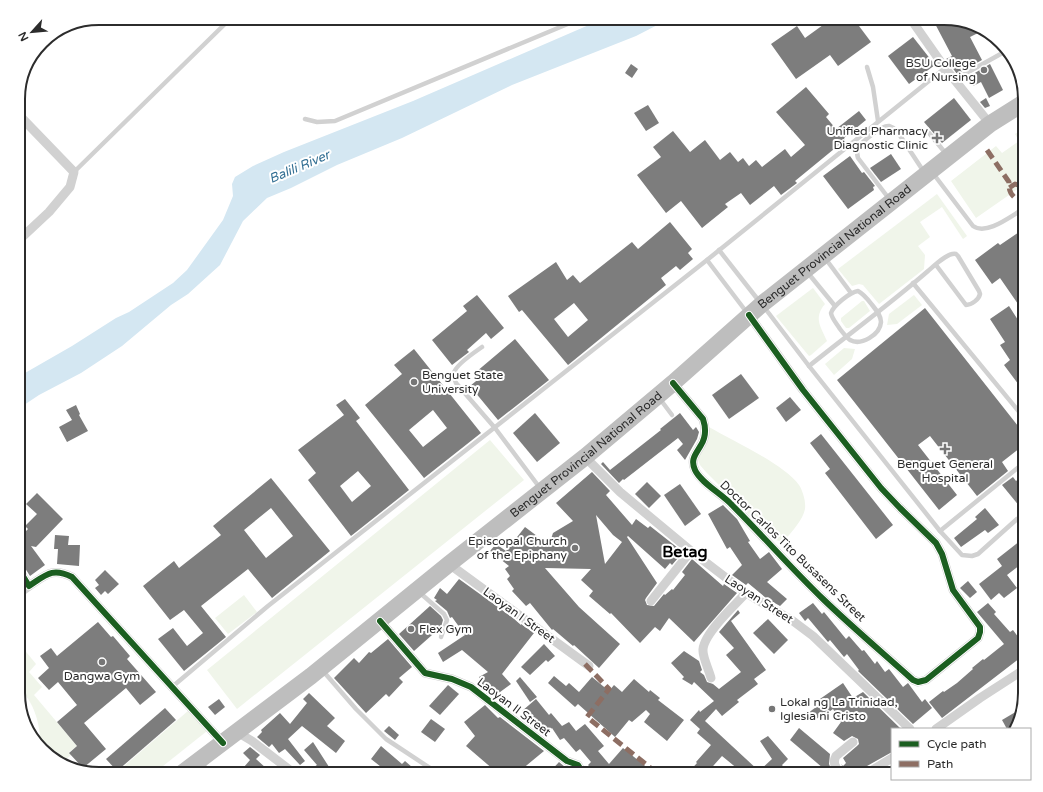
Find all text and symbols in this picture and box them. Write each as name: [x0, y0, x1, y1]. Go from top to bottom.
north arrow: [12, 12, 52, 52]
text: N: [16, 29, 31, 43]
place label: BSU College of Nursing: [905, 56, 976, 84]
marker: BSU College of Nursing: [979, 65, 989, 75]
place label: Unified Pharmacy Diagnostic Clinic: [826, 124, 929, 152]
marker: Unified Pharmacy Diagnostic Clinic: [931, 132, 943, 144]
water label: Balili River: [267, 146, 334, 187]
street label: Benguet Provincial National Road: [755, 182, 914, 312]
place label: Benguet State University: [422, 368, 504, 396]
marker: Benguet State University: [409, 377, 419, 387]
street label: Benguet Provincial National Road: [507, 388, 665, 520]
marker: Benguet General Hospital: [939, 443, 951, 455]
place label: Benguet General Hospital: [897, 457, 993, 485]
street label: Doctor Carlos Tito Busasens Street: [717, 478, 869, 625]
place label: Episcopal Church of the Epiphany: [468, 534, 568, 562]
district label: Betag: [662, 542, 708, 562]
marker: Episcopal Church of the Epiphany: [570, 543, 580, 553]
street label: Laoyan Street: [722, 572, 796, 627]
street label: Laoyan I Street: [480, 584, 558, 646]
place label: Flex Gym: [419, 622, 472, 636]
marker: Flex Gym: [406, 624, 416, 634]
marker: Dangwa Gym: [97, 657, 107, 667]
place label: Dangwa Gym: [64, 669, 140, 683]
street label: Laoyan II Street: [474, 675, 554, 740]
place label: Lokal ng La Trinidad, Iglesia ni Cristo: [780, 695, 898, 723]
marker: Lokal ng La Trinidad, Iglesia ni Cristo: [767, 704, 777, 714]
legend: [891, 728, 1031, 780]
text: Cycle path: [927, 737, 986, 751]
text: Path: [927, 757, 953, 771]

